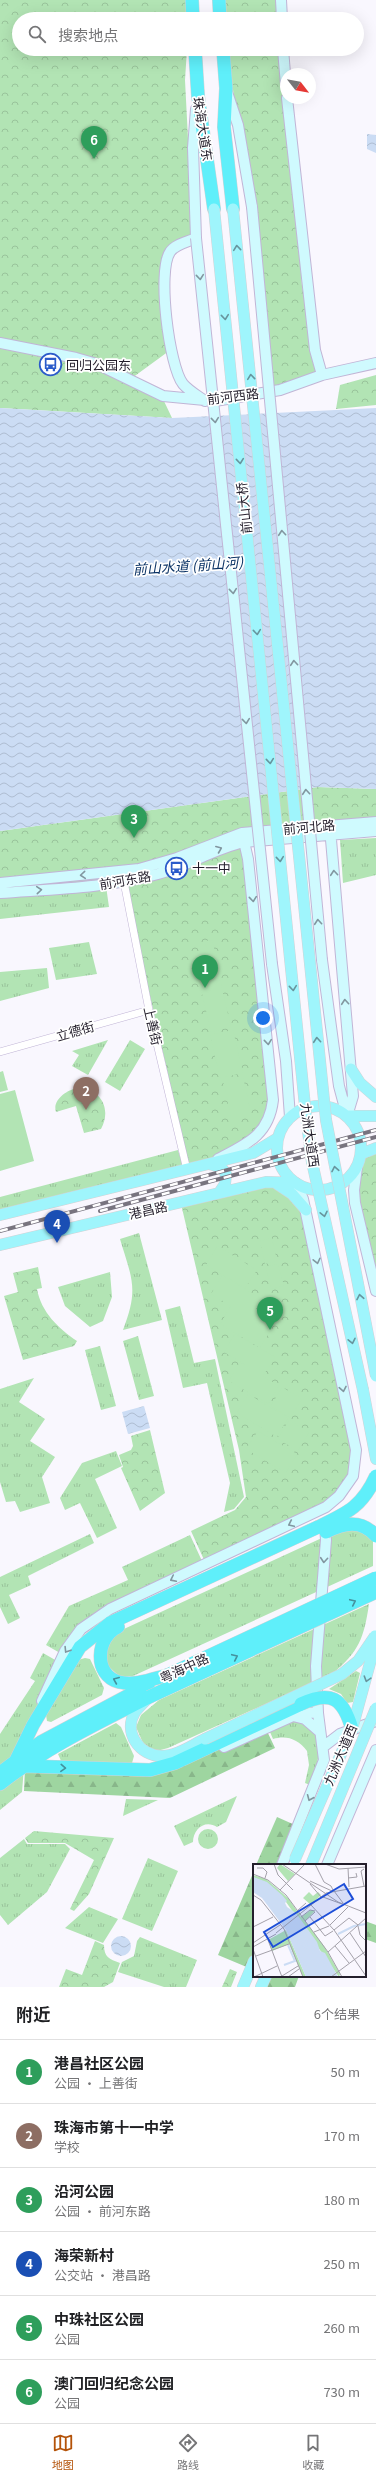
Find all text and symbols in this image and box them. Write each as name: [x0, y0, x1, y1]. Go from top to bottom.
search box: [12, 12, 364, 56]
icon: search: [26, 23, 48, 45]
text: 搜索地点: [58, 24, 118, 45]
north arrow: [280, 68, 316, 104]
street label: 珠海大道东: [189, 95, 218, 163]
pin: 6: [81, 126, 107, 159]
one-way arrow: [233, 245, 242, 251]
one-way arrow: [196, 274, 205, 280]
one-way arrow: [220, 314, 229, 320]
bus stop icon: 回归公园东: [38, 352, 64, 378]
place label: 回归公园东: [66, 355, 131, 374]
one-way arrow: [246, 374, 255, 381]
street label: 前河西路: [206, 383, 260, 408]
one-way arrow: [211, 417, 220, 423]
one-way arrow: [235, 458, 244, 464]
street label: 前山大桥: [231, 481, 256, 535]
one-way arrow: [278, 530, 287, 536]
water label: 前山水道 (前山河): [132, 551, 245, 579]
one-way arrow: [228, 588, 237, 594]
one-way arrow: [252, 629, 261, 635]
one-way arrow: [290, 660, 299, 666]
one-way arrow: [242, 718, 251, 724]
one-way arrow: [265, 758, 274, 764]
one-way arrow: [302, 789, 311, 795]
pin: 3: [121, 805, 147, 838]
street label: 前河北路: [282, 815, 336, 838]
one-way arrow: [215, 846, 222, 854]
bus stop icon: 十一中: [163, 855, 189, 881]
one-way arrow: [275, 856, 284, 862]
place label: 十一中: [192, 858, 231, 877]
street label: 前河东路: [98, 866, 152, 893]
one-way arrow: [329, 870, 338, 876]
one-way arrow: [80, 871, 86, 880]
one-way arrow: [36, 886, 42, 895]
one-way arrow: [248, 896, 257, 902]
one-way arrow: [314, 918, 323, 925]
pin: 1: [192, 955, 218, 988]
one-way arrow: [288, 985, 297, 991]
one-way arrow: [341, 999, 350, 1005]
street label: 上善街: [140, 1005, 167, 1047]
your location: [253, 1008, 273, 1028]
street label: 立德街: [53, 1016, 96, 1045]
one-way arrow: [313, 1037, 322, 1043]
one-way arrow: [263, 1039, 272, 1045]
pin: 2: [73, 1077, 99, 1110]
street label: 九洲大道西: [297, 1101, 324, 1168]
one-way arrow: [331, 1166, 340, 1172]
street label: 港昌路: [127, 1196, 169, 1223]
pin: 4: [44, 1210, 70, 1243]
one-way arrow: [319, 1211, 327, 1217]
one-way arrow: [313, 1258, 321, 1264]
one-way arrow: [357, 1293, 365, 1300]
pin: 5: [257, 1297, 283, 1330]
one-way arrow: [347, 1338, 355, 1344]
one-way arrow: [339, 1385, 347, 1392]
one-way arrow: [287, 1519, 295, 1527]
one-way arrow: [320, 1557, 329, 1563]
one-way arrow: [169, 1574, 177, 1581]
one-way arrow: [350, 1599, 357, 1607]
one-way arrow: [64, 1646, 72, 1653]
street label: 粤海中路: [156, 1648, 211, 1687]
one-way arrow: [231, 1654, 239, 1662]
one-way arrow: [363, 1675, 372, 1682]
one-way arrow: [113, 1676, 120, 1684]
street label: 九洲大道西: [318, 1721, 361, 1788]
one-way arrow: [60, 1763, 66, 1772]
one-way arrow: [306, 1795, 314, 1802]
inset map: [253, 1864, 366, 1977]
text: 附近: [16, 2001, 50, 2026]
text: 6个结果: [314, 2004, 360, 2023]
text: 港昌社区公园: [54, 2052, 144, 2073]
text: 1: [25, 2062, 33, 2081]
text: 50 m: [331, 2062, 360, 2081]
text: 公园 · 上善街: [54, 2073, 138, 2092]
text: 珠海市第十一中学: [54, 2116, 174, 2137]
text: 2: [25, 2126, 33, 2145]
text: 170 m: [323, 2126, 360, 2145]
text: 学校: [54, 2137, 80, 2156]
text: 沿河公园: [54, 2180, 114, 2201]
text: 3: [25, 2190, 33, 2209]
text: 180 m: [323, 2190, 360, 2209]
text: 公园 · 前河东路: [54, 2201, 151, 2220]
text: 海荣新村: [54, 2244, 114, 2265]
text: 4: [25, 2254, 33, 2273]
text: 250 m: [323, 2254, 360, 2273]
text: 公交站 · 港昌路: [54, 2265, 151, 2284]
text: 中珠社区公园: [54, 2308, 144, 2329]
text: 5: [25, 2318, 33, 2337]
text: 260 m: [323, 2318, 360, 2337]
text: 公园: [54, 2329, 80, 2348]
text: 澳门回归纪念公园: [54, 2372, 174, 2393]
text: 6: [25, 2382, 33, 2401]
text: 730 m: [323, 2382, 360, 2401]
text: 公园: [54, 2393, 80, 2412]
tab: 地图: [52, 2432, 74, 2472]
tab: 路线: [177, 2432, 199, 2472]
tab: 收藏: [302, 2432, 324, 2472]

